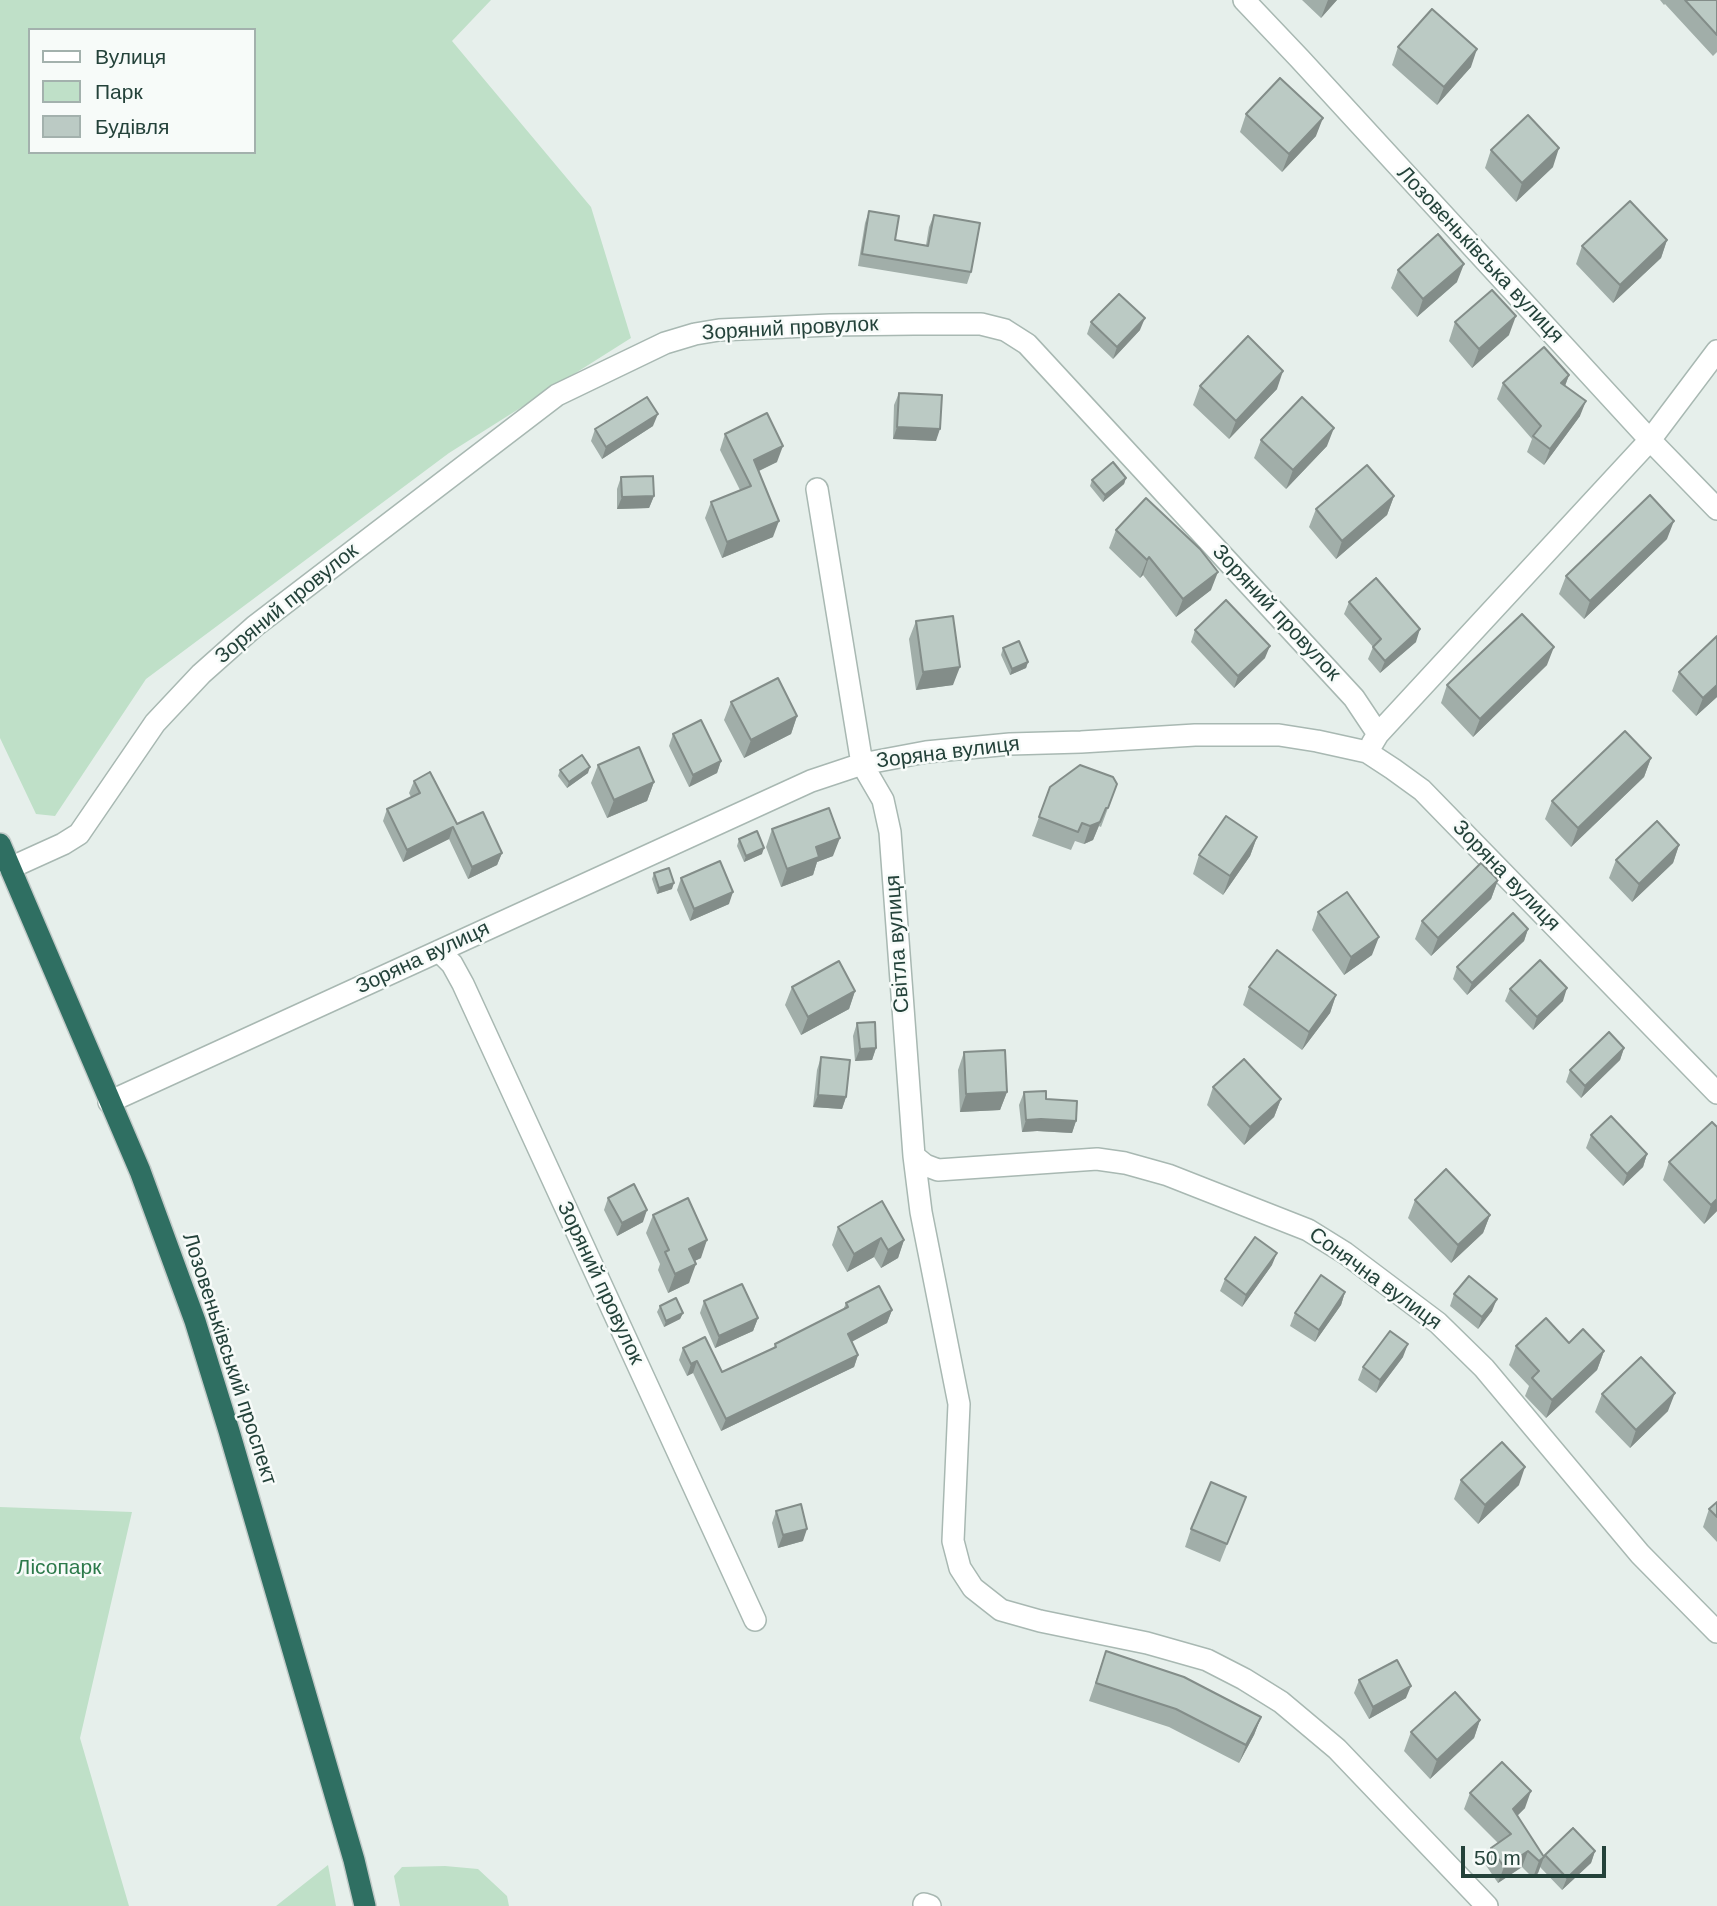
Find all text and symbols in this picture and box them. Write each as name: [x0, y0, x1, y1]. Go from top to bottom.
legend: [28, 28, 256, 154]
text: Вулиця: [95, 45, 166, 68]
text: Парк: [95, 80, 143, 103]
text: Будівля: [95, 115, 169, 138]
street label: Лозовеньківська вулиця: [1391, 161, 1569, 349]
street label: Зоряний провулок: [701, 312, 879, 346]
street label: Зоряний провулок: [210, 539, 364, 669]
street label: Зоряний провулок: [1206, 540, 1346, 686]
street label: Зоряна вулиця: [875, 732, 1021, 774]
street label: Зоряна вулиця: [1447, 815, 1565, 937]
street label: Світла вулиця: [881, 874, 915, 1014]
street label: Зоряна вулиця: [352, 916, 494, 1000]
street label: Зоряний провулок: [551, 1198, 649, 1368]
street label: Сонячна вулиця: [1304, 1222, 1446, 1336]
street label: Лозовеньківський проспект: [176, 1230, 282, 1488]
park label: Лісопарк: [17, 1555, 101, 1581]
scale bar: [1465, 1832, 1610, 1876]
text: 50 m: [1474, 1846, 1521, 1869]

